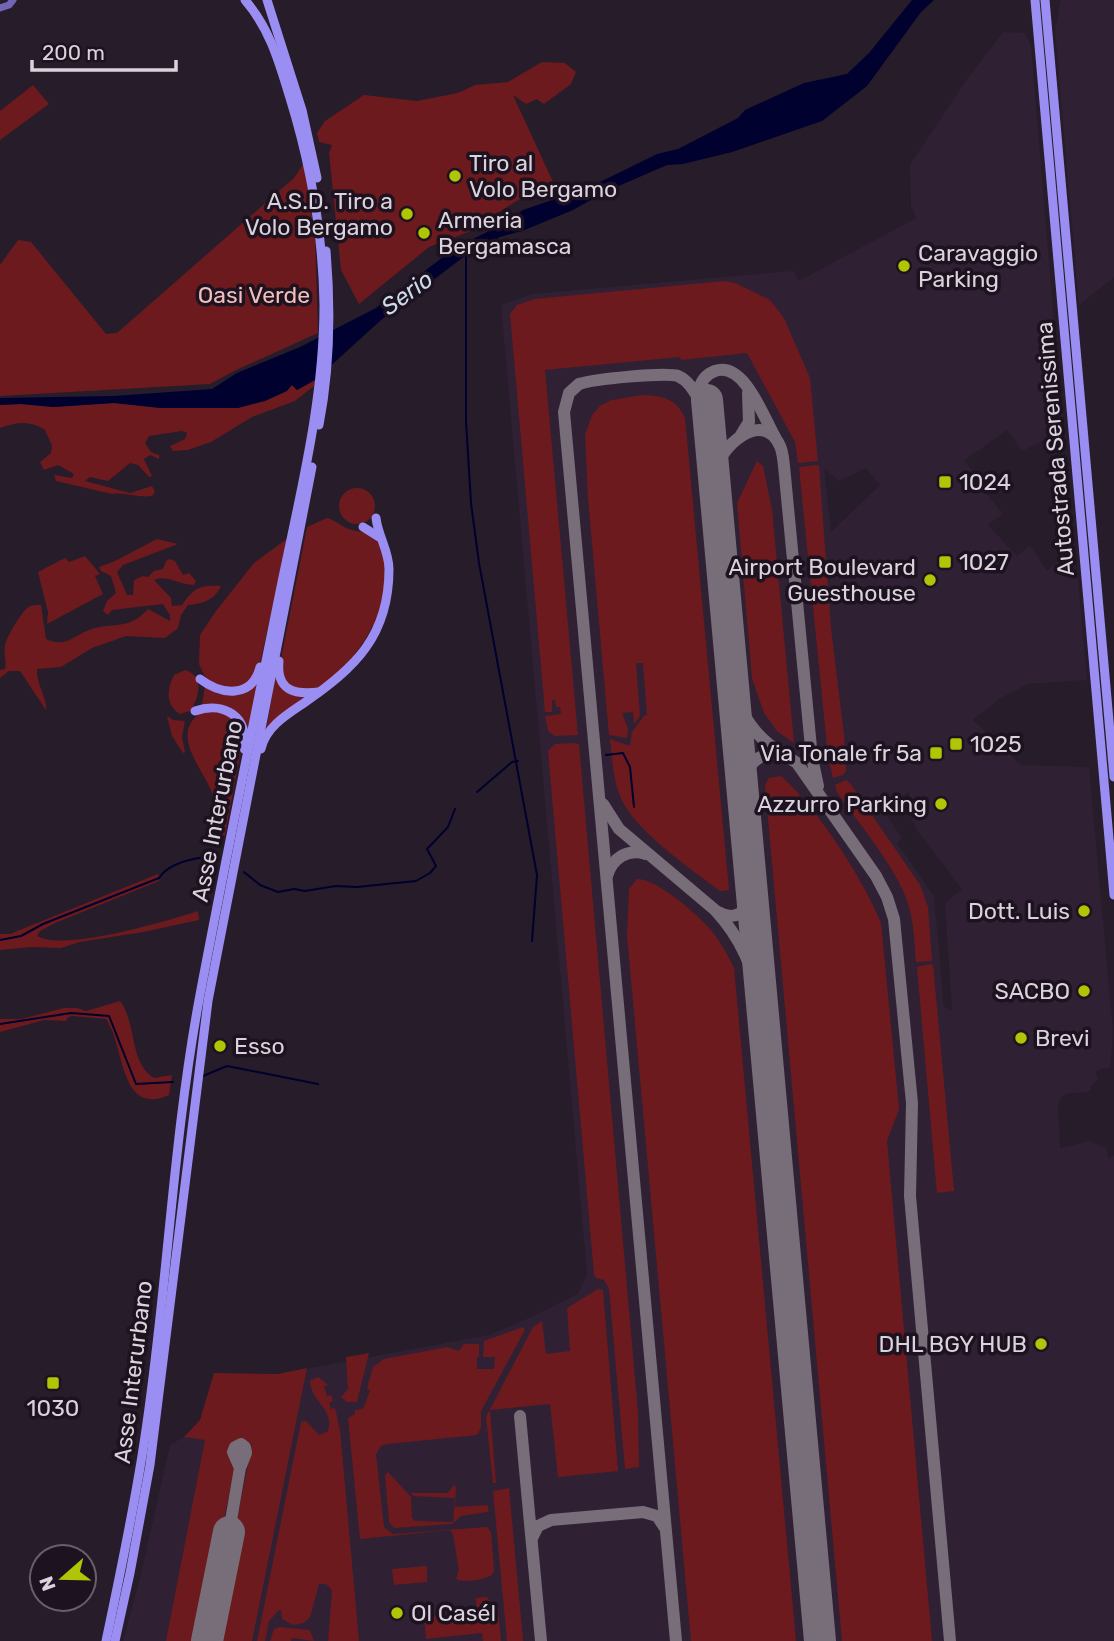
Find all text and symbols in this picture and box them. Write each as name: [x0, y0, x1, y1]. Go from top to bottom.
scale bar: [32, 28, 175, 72]
text: 200 m: [42, 40, 105, 65]
place label: Tiro al Volo Bergamo: [469, 149, 617, 203]
marker: Tiro al Volo Bergamo: [447, 168, 463, 184]
place label: A.S.D. Tiro a Volo Bergamo: [245, 187, 393, 241]
marker: A.S.D. Tiro a Volo Bergamo: [399, 206, 415, 222]
place label: Armeria Bergamasca: [438, 206, 571, 260]
marker: Armeria Bergamasca: [416, 225, 432, 241]
place label: Caravaggio Parking: [918, 239, 1038, 293]
marker: Caravaggio Parking: [896, 258, 912, 274]
water label: Serio: [376, 265, 438, 321]
park label: Oasi Verde: [198, 281, 310, 309]
street label: Autostrada Serenissima: [1030, 321, 1080, 577]
place label: 1024: [959, 468, 1011, 496]
marker: 1024: [937, 474, 953, 490]
place label: 1027: [959, 548, 1009, 576]
place label: Airport Boulevard Guesthouse: [728, 553, 916, 607]
marker: 1027: [937, 554, 953, 570]
marker: Airport Boulevard Guesthouse: [922, 572, 938, 588]
street label: Asse Interurbano: [186, 718, 248, 904]
place label: 1025: [970, 730, 1022, 758]
marker: 1025: [948, 736, 964, 752]
place label: Via Tonale fr 5a: [760, 739, 922, 767]
marker: Via Tonale fr 5a: [928, 745, 944, 761]
place label: Azzurro Parking: [757, 790, 927, 818]
marker: Azzurro Parking: [933, 796, 949, 812]
place label: Dott. Luis: [968, 897, 1070, 925]
marker: Dott. Luis: [1076, 903, 1092, 919]
place label: SACBO: [995, 977, 1070, 1005]
marker: SACBO: [1076, 983, 1092, 999]
place label: Brevi: [1035, 1024, 1090, 1052]
marker: Brevi: [1013, 1030, 1029, 1046]
place label: Esso: [234, 1032, 285, 1060]
marker: Esso: [212, 1038, 228, 1054]
street label: Asse Interurbano: [108, 1279, 158, 1465]
place label: DHL BGY HUB: [879, 1330, 1027, 1358]
marker: DHL BGY HUB: [1033, 1336, 1049, 1352]
marker: 1030: [45, 1375, 61, 1391]
place label: 1030: [27, 1394, 79, 1422]
north arrow: [28, 1543, 98, 1613]
text: N: [34, 1573, 61, 1594]
place label: Ol Casél: [411, 1599, 496, 1627]
marker: Ol Casél: [389, 1605, 405, 1621]

